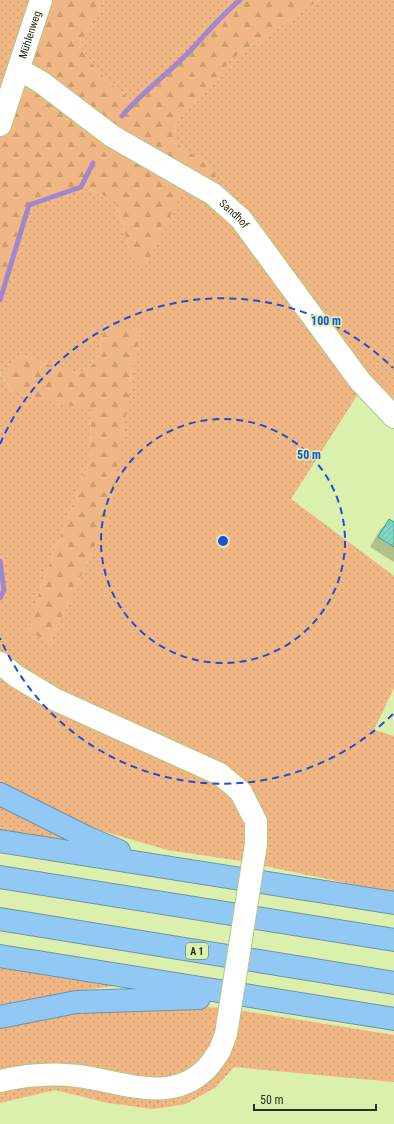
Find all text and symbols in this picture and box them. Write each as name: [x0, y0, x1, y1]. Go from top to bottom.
street label: Mühlenweg: [16, 9, 44, 60]
street label: Sandhof: [217, 197, 252, 231]
text: 100 m: [311, 314, 341, 328]
text: 50 m: [297, 448, 321, 462]
centre of rings: [216, 534, 230, 548]
road number: A 1: [186, 943, 208, 959]
scale bar: [254, 1086, 376, 1112]
text: 50 m: [260, 1093, 284, 1107]

